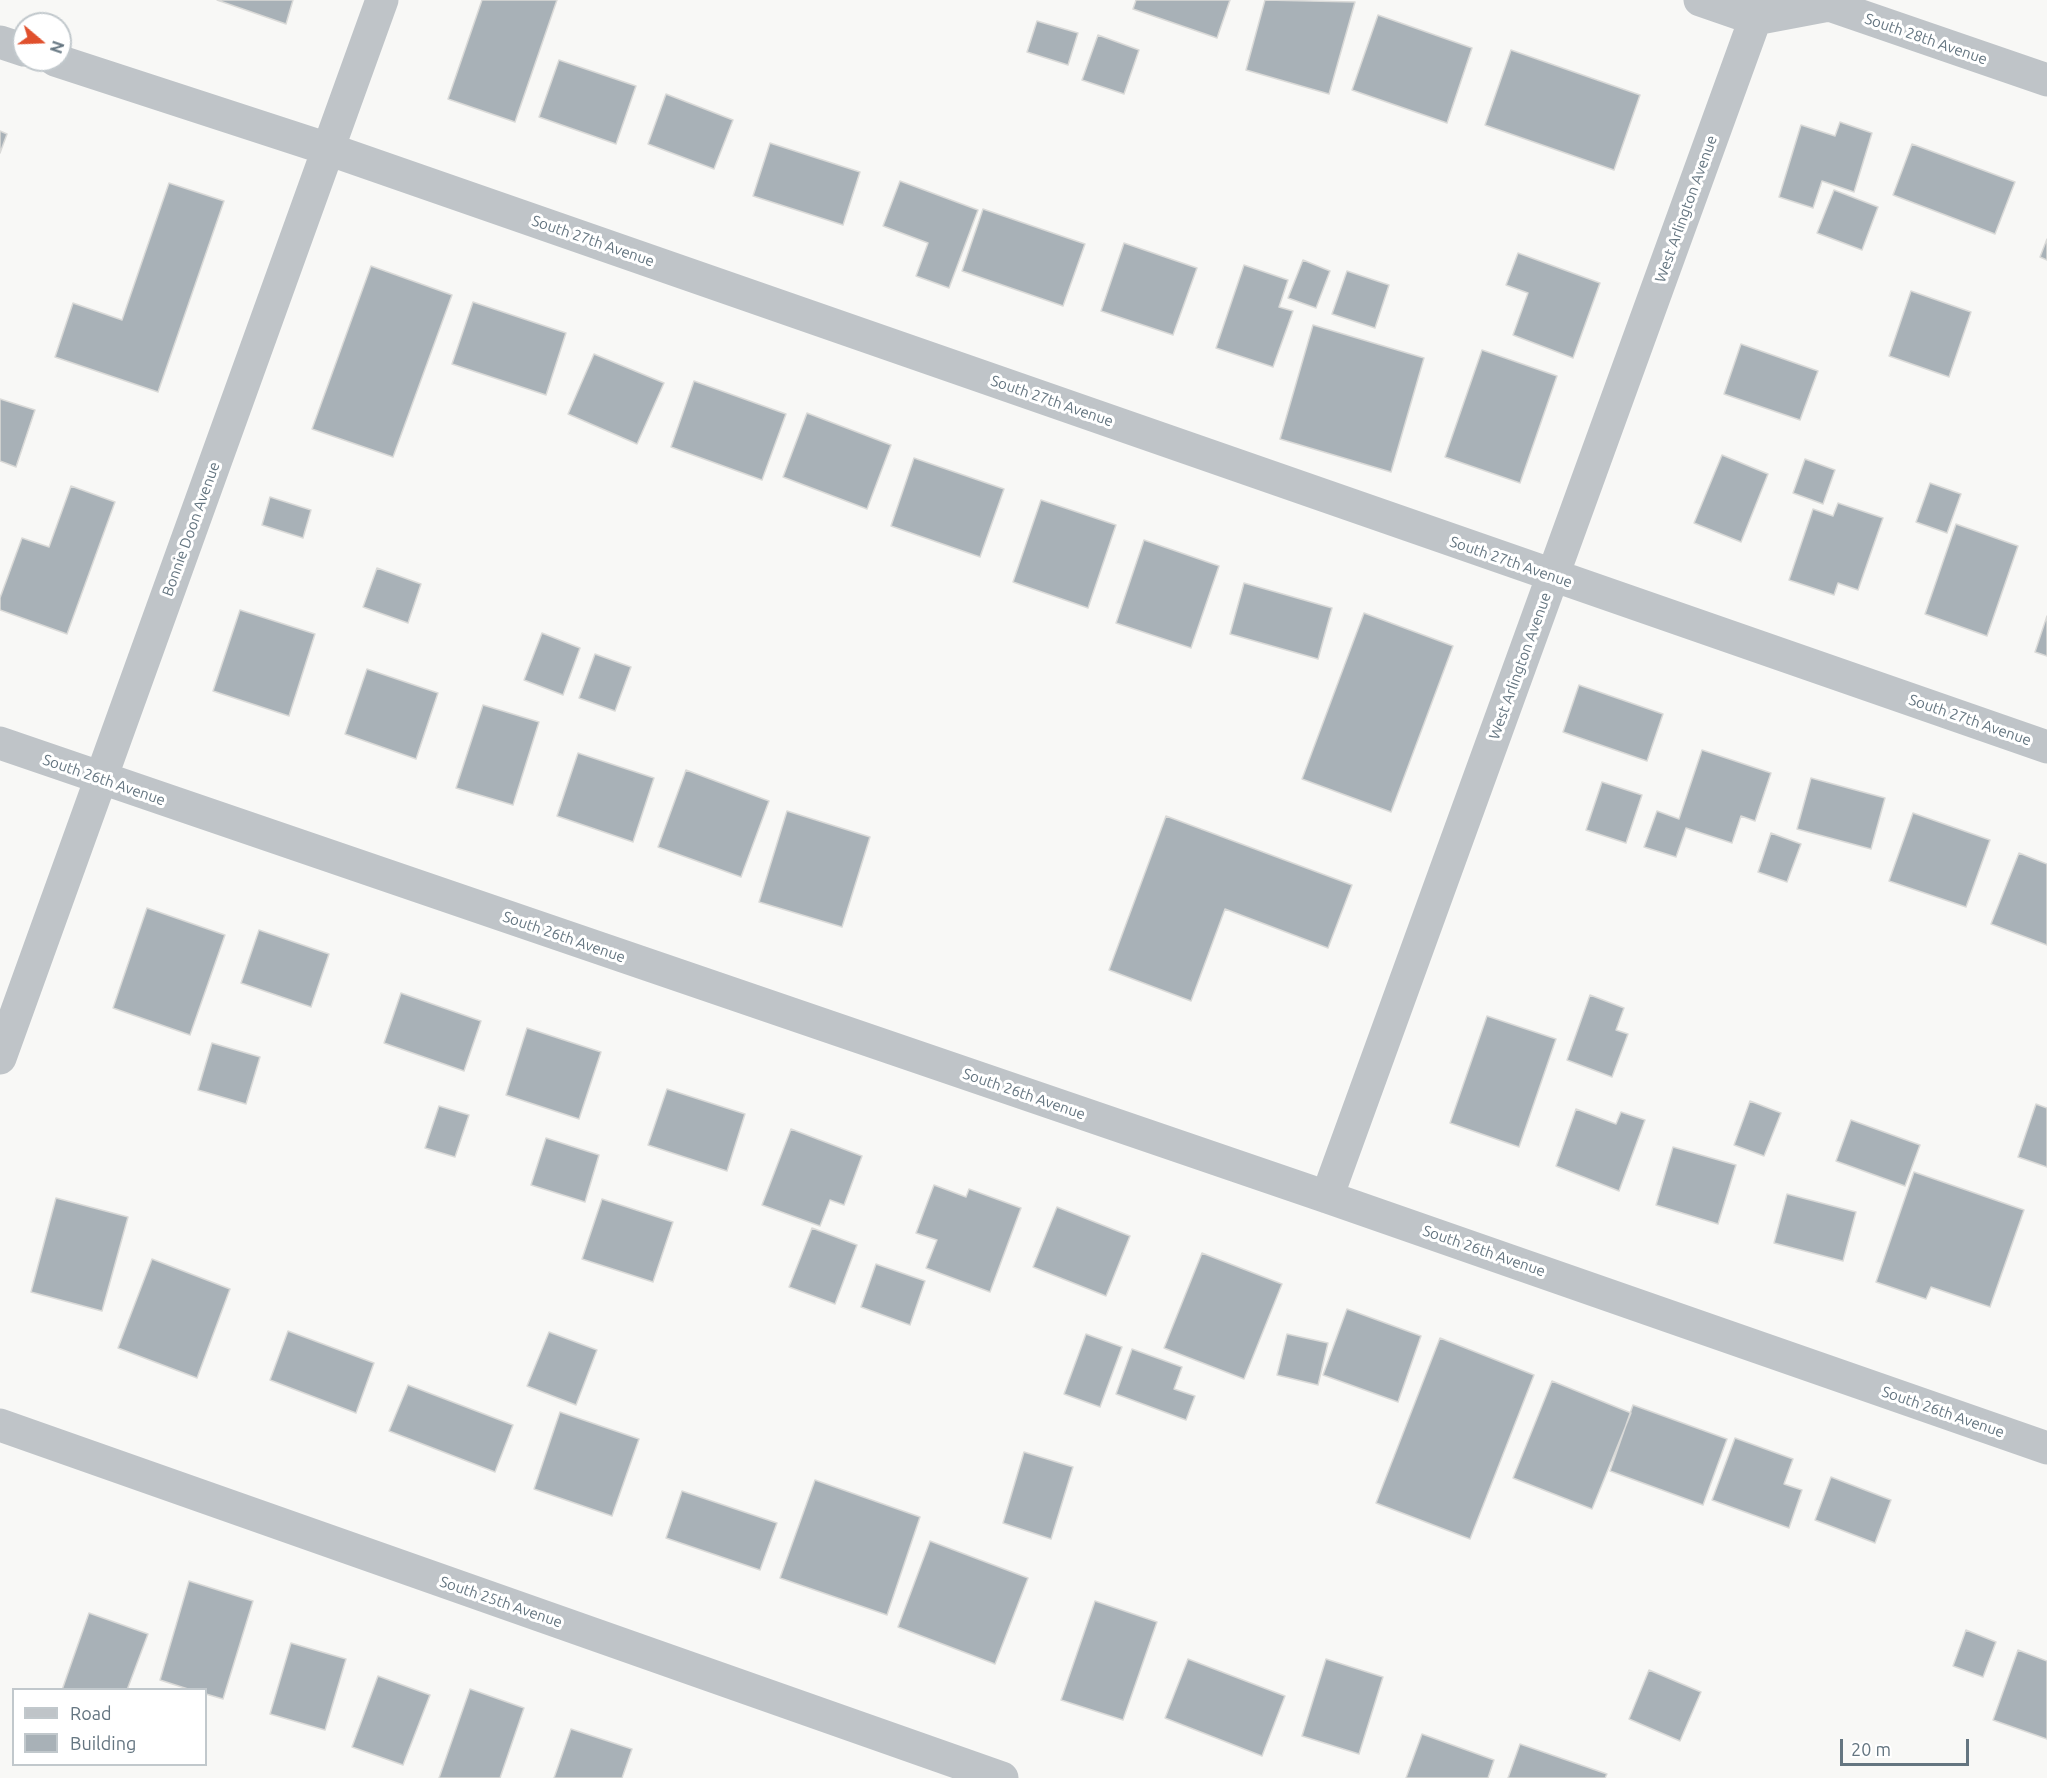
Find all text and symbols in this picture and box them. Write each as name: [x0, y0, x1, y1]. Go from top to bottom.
street label: South 28th Avenue: [1862, 10, 1990, 68]
north arrow: [12, 12, 72, 72]
text: N: [47, 39, 68, 56]
street label: West Arlington Avenue: [1651, 133, 1721, 285]
street label: South 27th Avenue: [529, 212, 657, 270]
street label: South 27th Avenue: [988, 372, 1116, 430]
street label: Bonnie Doon Avenue: [158, 459, 224, 599]
street label: South 27th Avenue: [1447, 533, 1575, 591]
street label: West Arlington Avenue: [1485, 590, 1555, 742]
street label: South 27th Avenue: [1906, 691, 2034, 749]
street label: South 26th Avenue: [40, 751, 168, 809]
street label: South 26th Avenue: [500, 908, 628, 966]
street label: South 26th Avenue: [960, 1065, 1088, 1123]
street label: South 26th Avenue: [1420, 1222, 1548, 1280]
street label: South 26th Avenue: [1879, 1383, 2007, 1441]
street label: South 25th Avenue: [437, 1573, 565, 1631]
legend: [12, 1688, 207, 1766]
text: Road: [70, 1703, 112, 1723]
scale bar: [1843, 1727, 1972, 1765]
text: Building: [70, 1733, 136, 1753]
text: 20 m: [1851, 1739, 1891, 1759]

